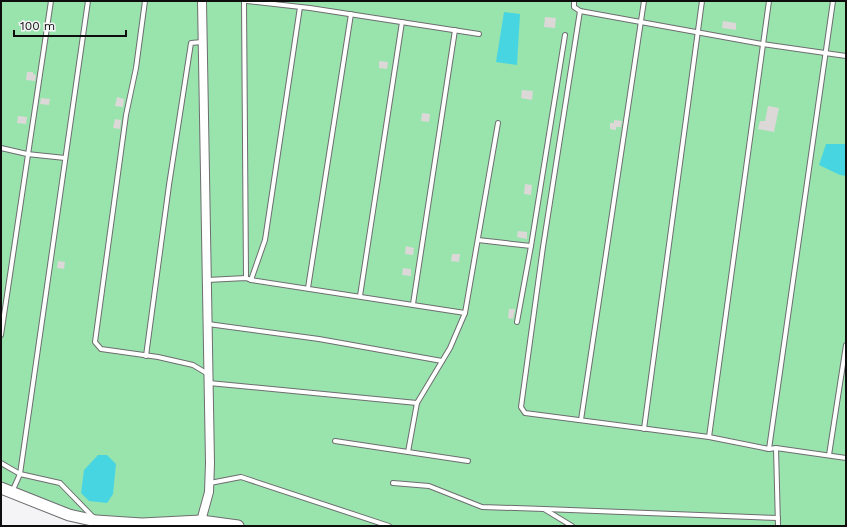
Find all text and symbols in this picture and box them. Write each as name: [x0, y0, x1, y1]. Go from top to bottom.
scale bar: [14, 12, 126, 38]
text: 100 m: [20, 19, 55, 33]

